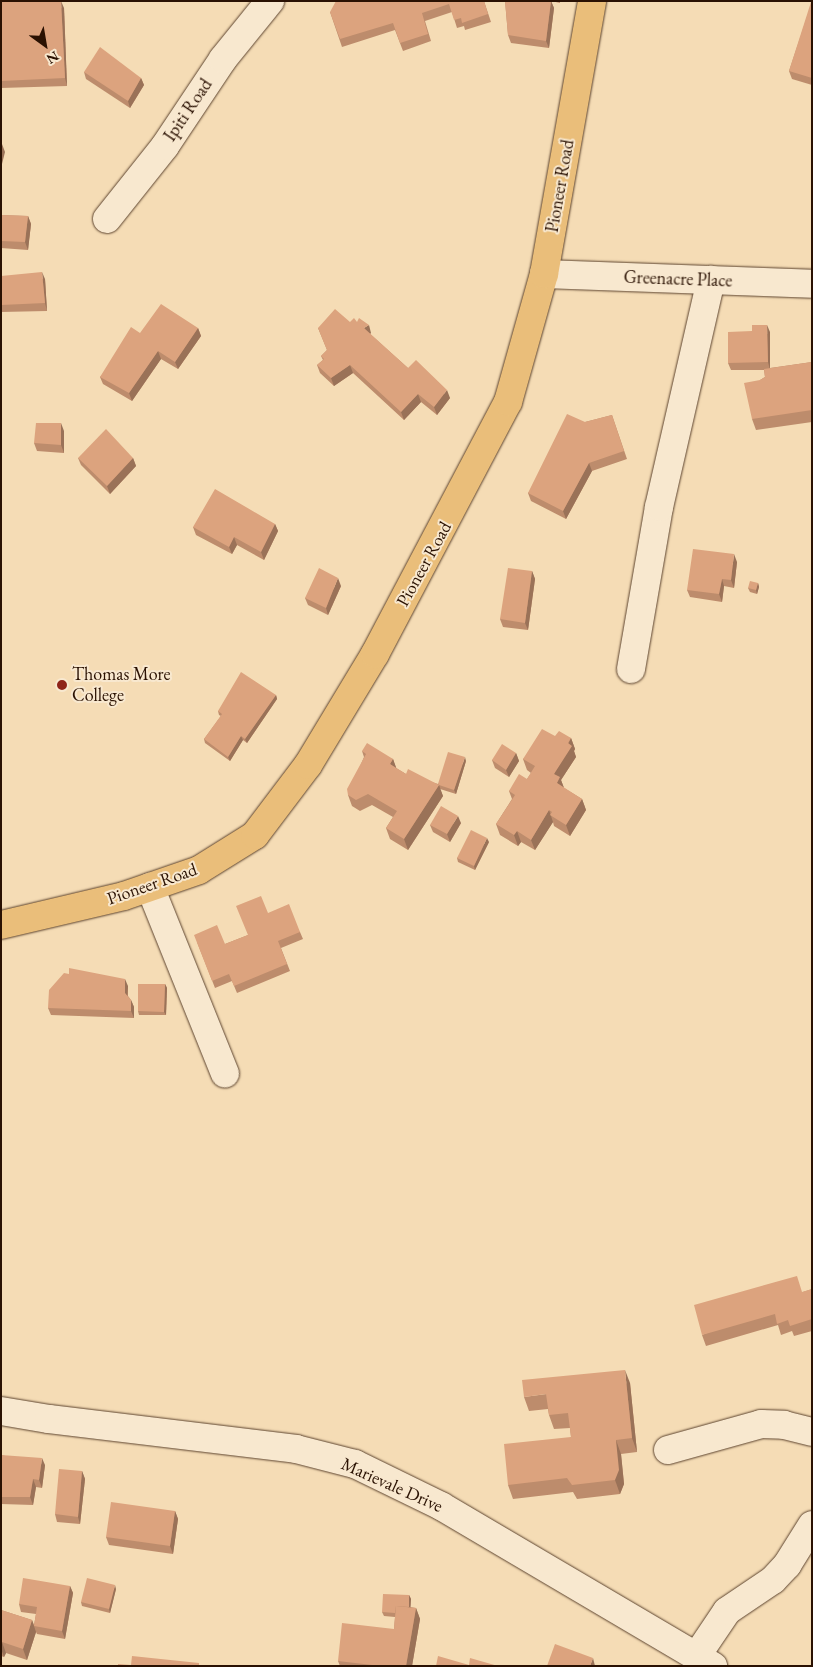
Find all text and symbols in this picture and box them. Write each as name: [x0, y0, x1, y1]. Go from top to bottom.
north arrow: [20, 20, 70, 70]
text: N: [43, 47, 63, 68]
street label: Ipiti Road: [159, 74, 217, 146]
street label: Pioneer Road: [541, 138, 579, 234]
street label: Greenacre Place: [623, 266, 733, 292]
street label: Pioneer Road: [392, 518, 456, 610]
place label: Thomas More College: [72, 664, 171, 706]
marker: Thomas More College: [56, 679, 68, 691]
street label: Pioneer Road: [104, 859, 200, 909]
street label: Marievale Drive: [338, 1453, 446, 1517]

